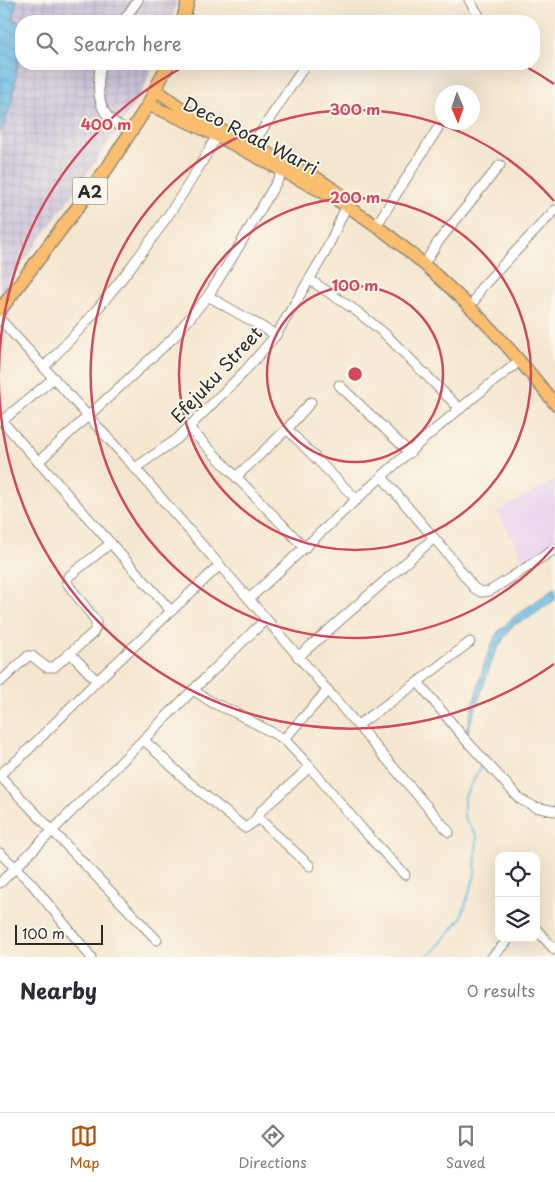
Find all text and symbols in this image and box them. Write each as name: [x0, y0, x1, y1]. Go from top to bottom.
search box: [15, 15, 540, 70]
icon: search: [33, 29, 61, 57]
text: Search here: [73, 29, 182, 57]
north arrow: [435, 85, 480, 130]
street label: Deco Road Warri: [178, 89, 324, 181]
text: 300 m: [330, 97, 380, 120]
text: 400 m: [81, 112, 131, 135]
road number: A2: [72, 178, 108, 205]
text: 200 m: [330, 185, 380, 208]
text: 100 m: [332, 273, 378, 296]
street label: Efejuku Street: [164, 320, 268, 428]
centre of rings: [346, 365, 364, 383]
map controls: [495, 852, 540, 942]
button: locate: [495, 852, 540, 897]
button: layers: [495, 897, 540, 942]
scale bar: [15, 922, 102, 945]
text: 100 m: [22, 923, 65, 944]
text: Nearby: [20, 974, 97, 1006]
text: 0 results: [467, 978, 535, 1002]
tab: Map: [70, 1122, 99, 1173]
tab: Directions: [239, 1122, 307, 1173]
tab: Saved: [446, 1122, 485, 1173]

